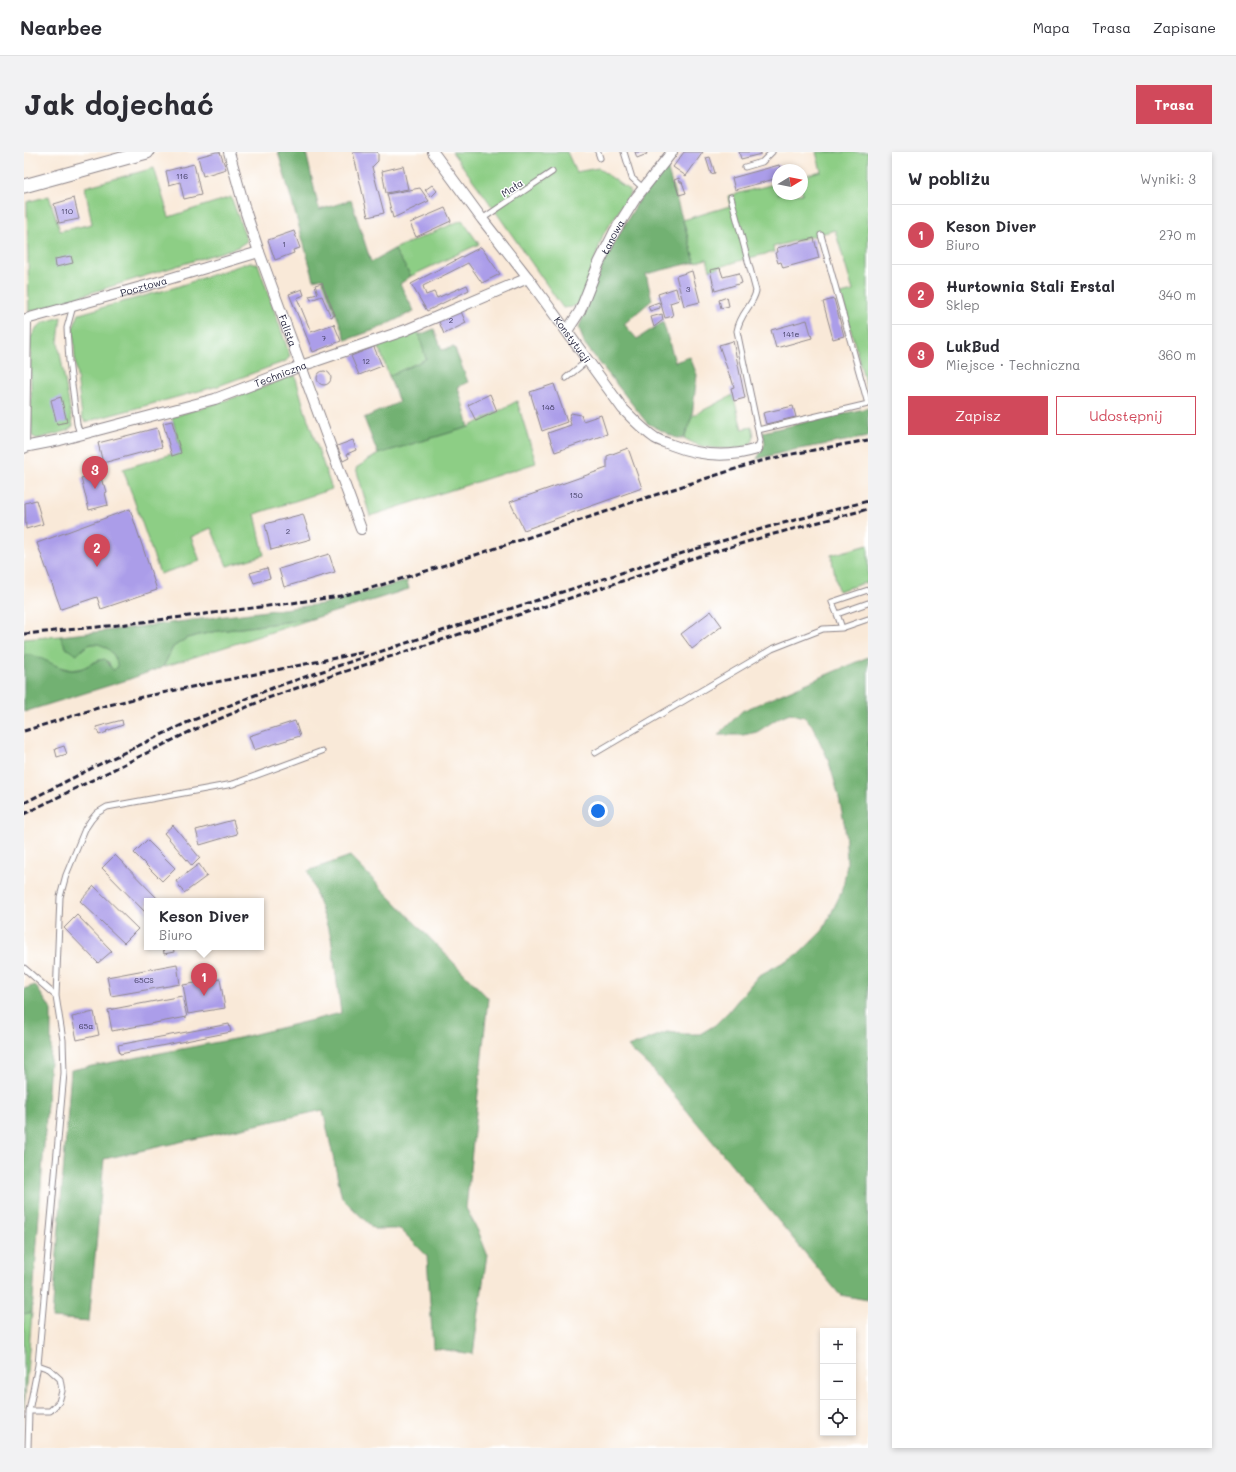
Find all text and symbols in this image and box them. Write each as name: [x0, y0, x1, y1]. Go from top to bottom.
text: Nearbee: [20, 15, 102, 40]
text: Mapa: [1033, 18, 1070, 37]
text: Trasa: [1092, 18, 1131, 37]
text: Zapisane: [1153, 18, 1216, 37]
button: Trasa: [1136, 85, 1212, 124]
text: Jak dojechać: [24, 86, 214, 122]
north arrow: [772, 164, 808, 200]
text: W pobliżu: [908, 167, 990, 189]
text: Wyniki: 3: [1140, 170, 1196, 187]
house number: 116: [176, 171, 188, 181]
street label: Mała: [498, 176, 526, 200]
house number: 110: [61, 206, 73, 216]
text: Keson Diver: [946, 216, 1036, 236]
street label: Łanowa: [598, 217, 627, 256]
text: 1: [918, 226, 924, 243]
text: 270 m: [1159, 226, 1196, 243]
text: Biuro: [946, 236, 979, 253]
house number: 1: [282, 239, 286, 249]
street label: Pocztowa: [119, 273, 168, 300]
text: Hurtownia Stali Erstal: [946, 276, 1115, 296]
house number: 3: [686, 284, 691, 294]
text: 2: [917, 286, 925, 303]
text: 340 m: [1158, 286, 1196, 303]
text: Sklep: [946, 296, 980, 313]
street label: Falista: [276, 313, 300, 348]
street label: Konstytucji: [551, 314, 594, 366]
house number: 2: [449, 315, 453, 325]
house number: 141e: [783, 329, 799, 339]
house number: 7: [322, 333, 327, 343]
text: LukBud: [946, 336, 1000, 356]
text: 3: [917, 346, 925, 363]
text: 360 m: [1158, 346, 1196, 363]
house number: 12: [362, 356, 370, 366]
text: Miejsce · Techniczna: [946, 356, 1080, 373]
street label: Techniczna: [252, 358, 308, 390]
button: Zapisz: [908, 396, 1048, 435]
button: Udostępnij: [1056, 396, 1196, 435]
house number: 148: [541, 402, 555, 412]
pin: 3: [82, 456, 108, 489]
house number: 150: [569, 490, 583, 500]
house number: 2: [286, 526, 290, 536]
pin: 2: [84, 534, 110, 567]
your location: [588, 801, 608, 821]
popup: [144, 898, 264, 950]
text: Keson Diver: [159, 906, 249, 926]
text: Biuro: [159, 926, 192, 943]
pin: 1: [191, 963, 217, 996]
house number: 65CS: [134, 975, 154, 985]
house number: 65a: [79, 1021, 93, 1031]
map controls: [820, 1328, 856, 1436]
button: +: [820, 1328, 856, 1364]
button: −: [820, 1364, 856, 1400]
button: locate: [820, 1400, 856, 1436]

